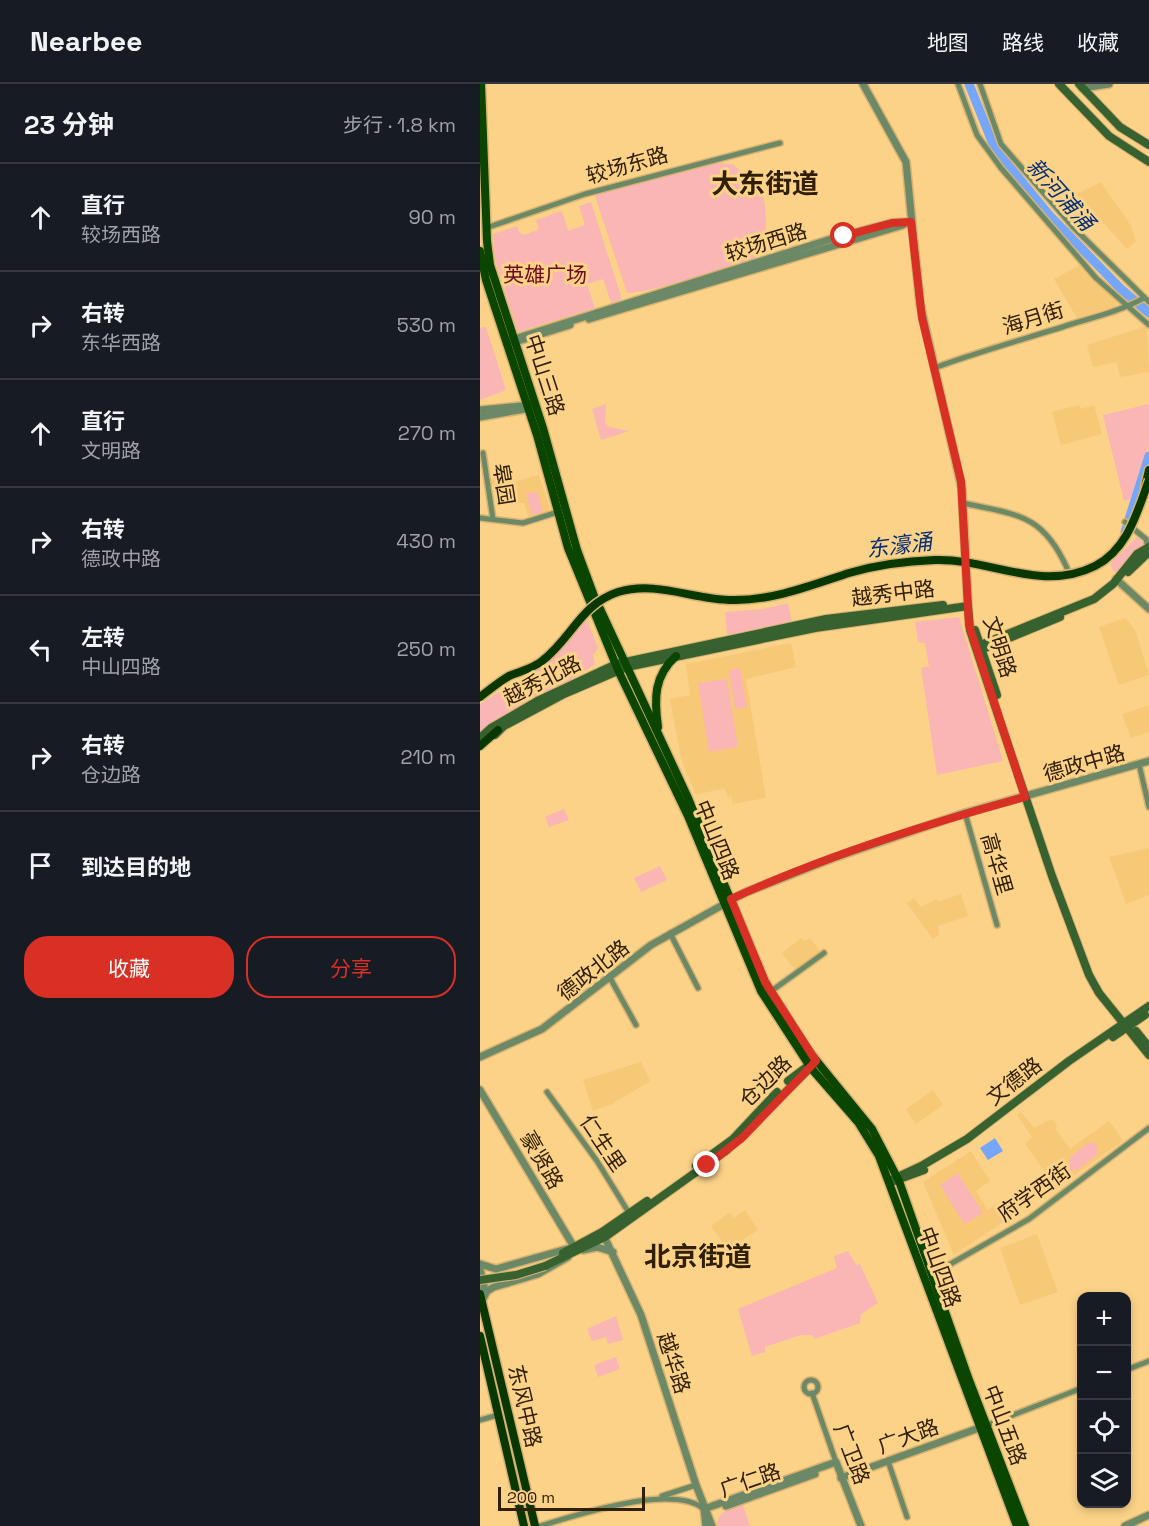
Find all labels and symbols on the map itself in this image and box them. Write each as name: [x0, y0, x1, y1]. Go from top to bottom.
street label: 较场东路: [583, 140, 671, 190]
water label: 新河浦涌: [1021, 152, 1103, 238]
district label: 大东街道: [711, 166, 819, 201]
street label: 较场西路: [722, 217, 810, 267]
route start: [830, 222, 856, 248]
park label: 英雄广场: [503, 261, 587, 288]
street label: 海月街: [999, 296, 1067, 340]
street label: 中山三路: [519, 331, 571, 419]
street label: 皋园: [487, 461, 521, 507]
water label: 东濠涌: [865, 527, 936, 563]
street label: 越秀中路: [850, 574, 936, 612]
street label: 文明路: [977, 613, 1023, 681]
street label: 越秀北路: [498, 649, 586, 711]
street label: 德政中路: [1040, 738, 1128, 788]
street label: 中山四路: [689, 796, 745, 884]
street label: 高华里: [975, 830, 1019, 898]
street label: 德政北路: [552, 934, 634, 1006]
street label: 仓边路: [733, 1049, 797, 1113]
street label: 文德路: [981, 1051, 1047, 1111]
street label: 仁生里: [574, 1109, 632, 1177]
street label: 豪贤路: [515, 1126, 569, 1194]
route end: [693, 1151, 719, 1177]
street label: 府学西街: [992, 1157, 1076, 1227]
street label: 中山四路: [913, 1223, 967, 1311]
district label: 北京街道: [644, 1239, 752, 1274]
street label: 越华路: [651, 1329, 697, 1397]
street label: 东风中路: [502, 1362, 548, 1450]
street label: 中山五路: [977, 1381, 1033, 1469]
street label: 广大路: [874, 1413, 942, 1459]
street label: 广卫路: [828, 1420, 876, 1488]
street label: 广仁路: [716, 1457, 784, 1503]
scale bar: [498, 1484, 645, 1512]

